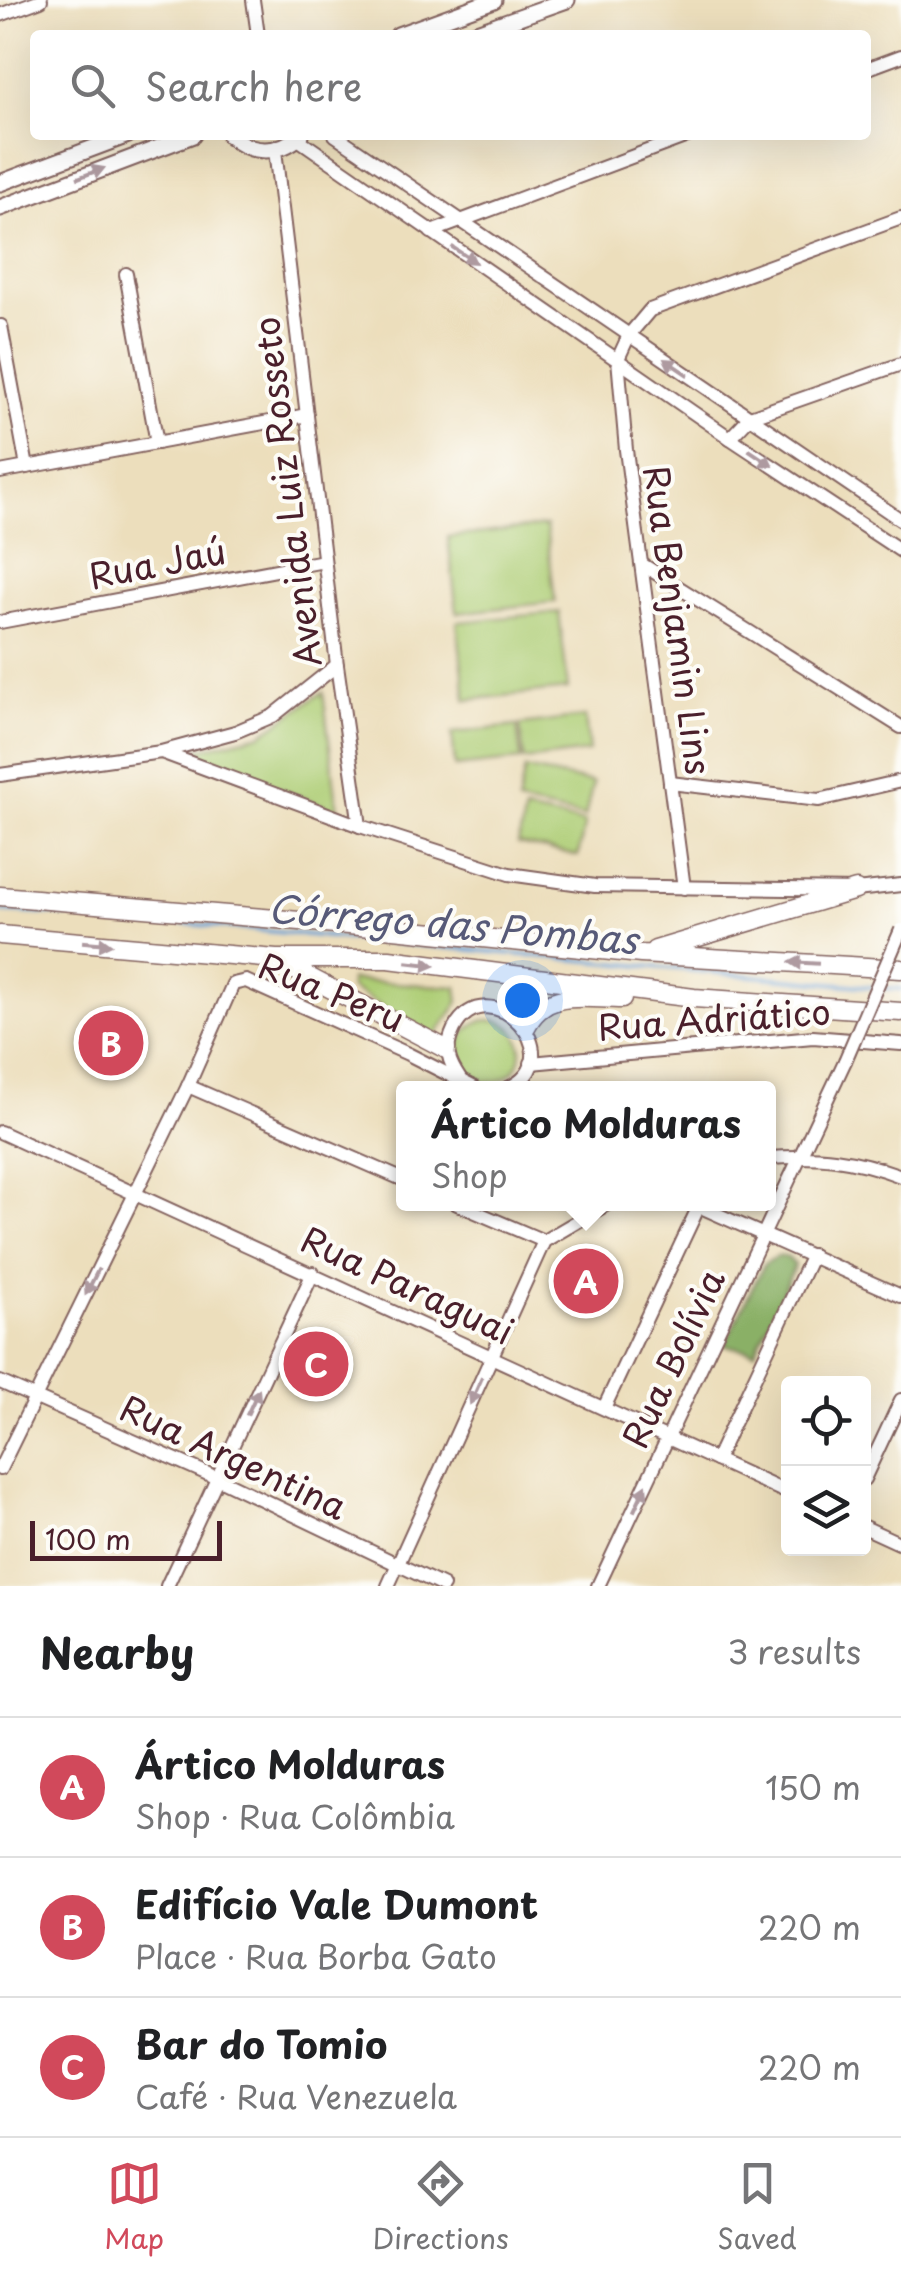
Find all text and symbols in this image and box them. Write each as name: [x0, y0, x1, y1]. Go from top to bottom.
search box: [30, 30, 871, 140]
text: Search here: [145, 57, 362, 114]
icon: search: [65, 58, 120, 113]
one-way arrow: [77, 165, 107, 181]
one-way arrow: [451, 245, 478, 264]
street label: Avenida Luiz Rosseto: [238, 314, 334, 670]
one-way arrow: [662, 358, 689, 376]
one-way arrow: [748, 449, 775, 467]
street label: Rua Benjamin Lins: [631, 462, 727, 778]
street label: Rua Jaú: [84, 523, 230, 601]
water label: Córrego das Pombas: [266, 878, 644, 968]
one-way arrow: [82, 935, 114, 951]
street label: Rua Peru: [251, 938, 413, 1044]
one-way arrow: [787, 955, 819, 971]
one-way arrow: [406, 956, 437, 972]
your location: [497, 975, 548, 1026]
street label: Rua Adriático: [596, 983, 832, 1053]
pin: B: [78, 1006, 144, 1080]
popup: [396, 1081, 776, 1211]
text: Ártico Molduras: [431, 1094, 741, 1151]
text: Shop: [431, 1151, 507, 1199]
street label: Rua Paraguai: [293, 1212, 523, 1356]
pin: A: [554, 1244, 618, 1318]
street label: Rua Bolívia: [607, 1260, 737, 1456]
one-way arrow: [83, 1267, 100, 1296]
pin: C: [284, 1326, 348, 1402]
map controls: [781, 1376, 871, 1556]
button: locate: [781, 1376, 871, 1466]
one-way arrow: [468, 1377, 485, 1406]
street label: Rua Argentina: [112, 1380, 356, 1532]
one-way arrow: [244, 1388, 261, 1417]
button: layers: [781, 1466, 871, 1556]
one-way arrow: [631, 1483, 648, 1512]
scale bar: [30, 1516, 222, 1560]
text: 100 m: [45, 1517, 131, 1560]
text: Nearby: [40, 1620, 194, 1683]
text: 3 results: [727, 1627, 861, 1675]
text: Ártico Molduras: [135, 1735, 445, 1792]
text: A: [60, 1763, 85, 1811]
text: 150 m: [765, 1763, 861, 1811]
text: Shop · Rua Colômbia: [135, 1792, 455, 1840]
text: Edifício Vale Dumont: [135, 1875, 538, 1932]
text: B: [62, 1903, 83, 1951]
text: 220 m: [758, 1903, 861, 1951]
text: Place · Rua Borba Gato: [135, 1932, 497, 1980]
text: Bar do Tomio: [135, 2015, 387, 2072]
text: C: [60, 2043, 85, 2091]
text: 220 m: [758, 2043, 861, 2091]
text: Café · Rua Venezuela: [135, 2072, 457, 2120]
tab: Map: [104, 2156, 164, 2259]
tab: Directions: [373, 2156, 509, 2259]
tab: Saved: [717, 2156, 797, 2259]

